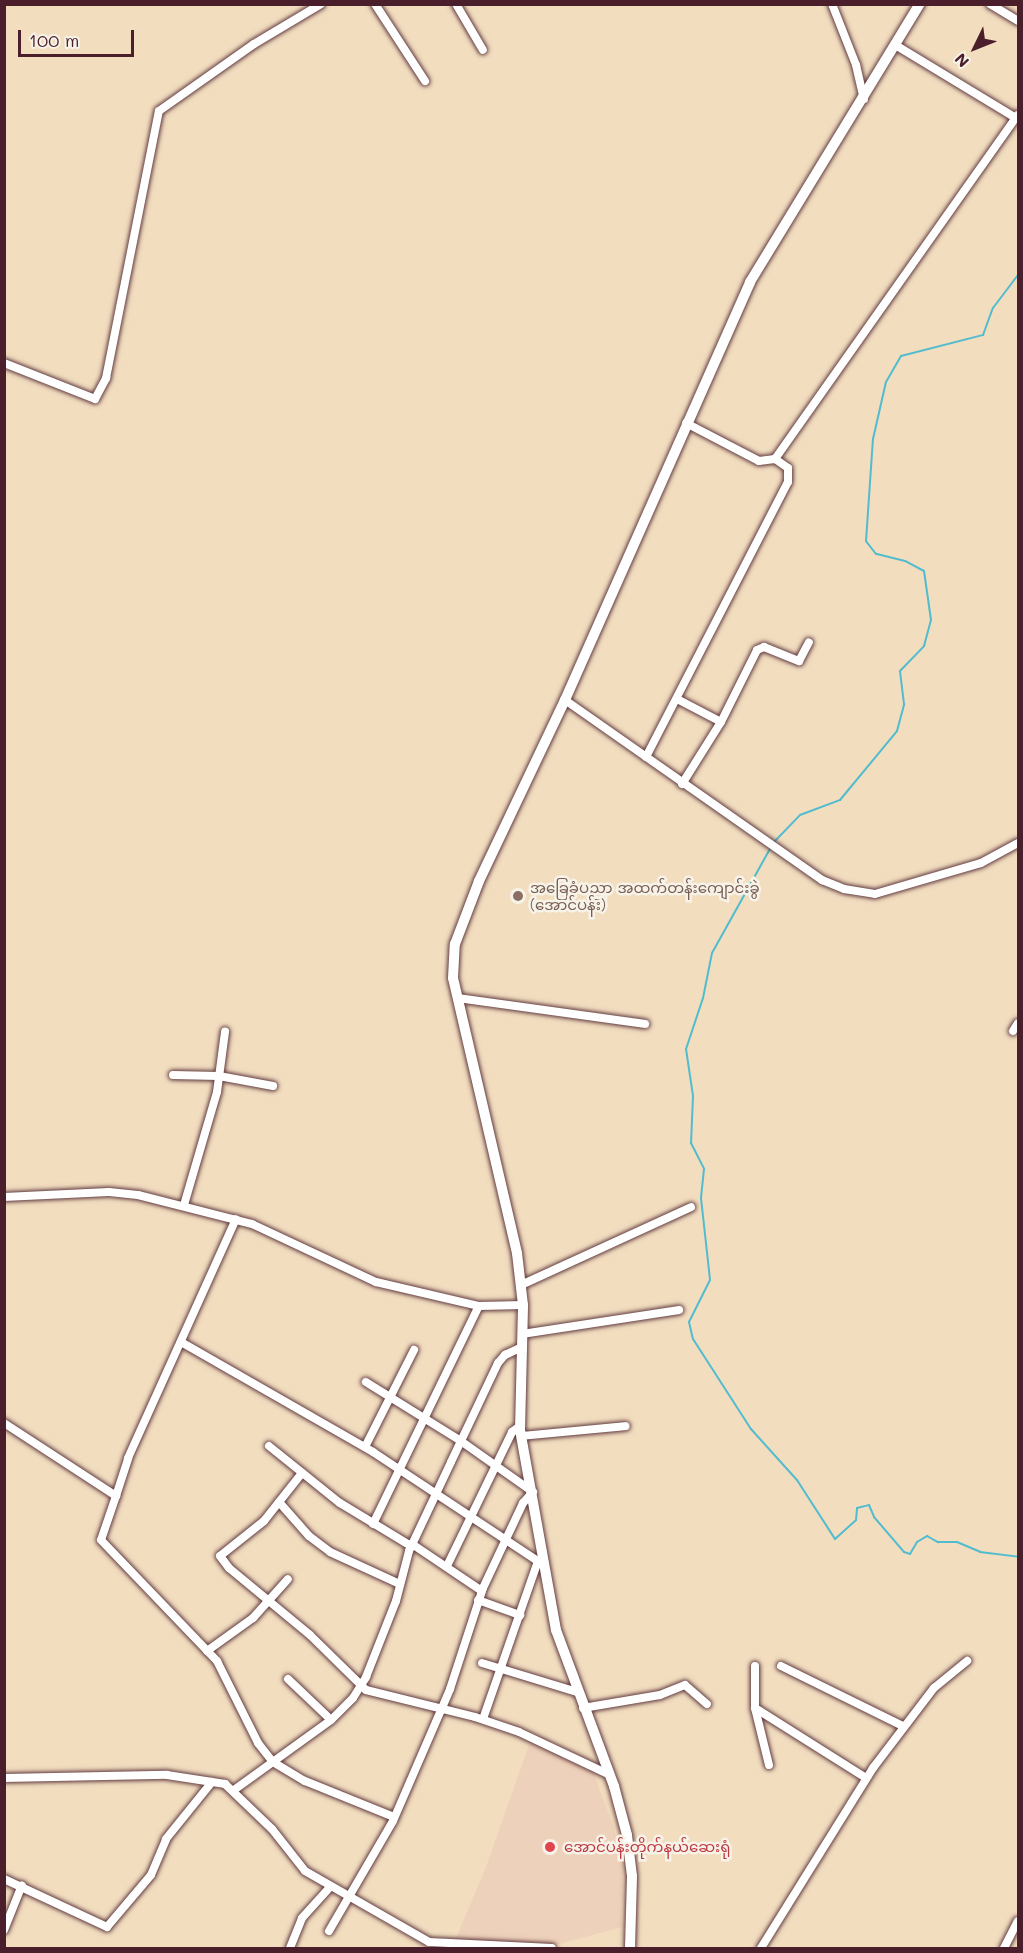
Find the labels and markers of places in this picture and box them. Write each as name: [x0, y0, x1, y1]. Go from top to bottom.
place label: အခြေခံပညာ အထက်တန်းကျောင်းခွဲ (အောင်ပန်း): [530, 878, 760, 913]
marker: အခြေခံပညာ အထက်တန်းကျောင်းခွဲ (အောင်ပန်း): [511, 889, 525, 903]
marker: အောင်ပန်းတိုက်နယ်ဆေးရုံ: [541, 1838, 559, 1856]
place label: အောင်ပန်းတိုက်နယ်ဆေးရုံ: [564, 1838, 730, 1856]

